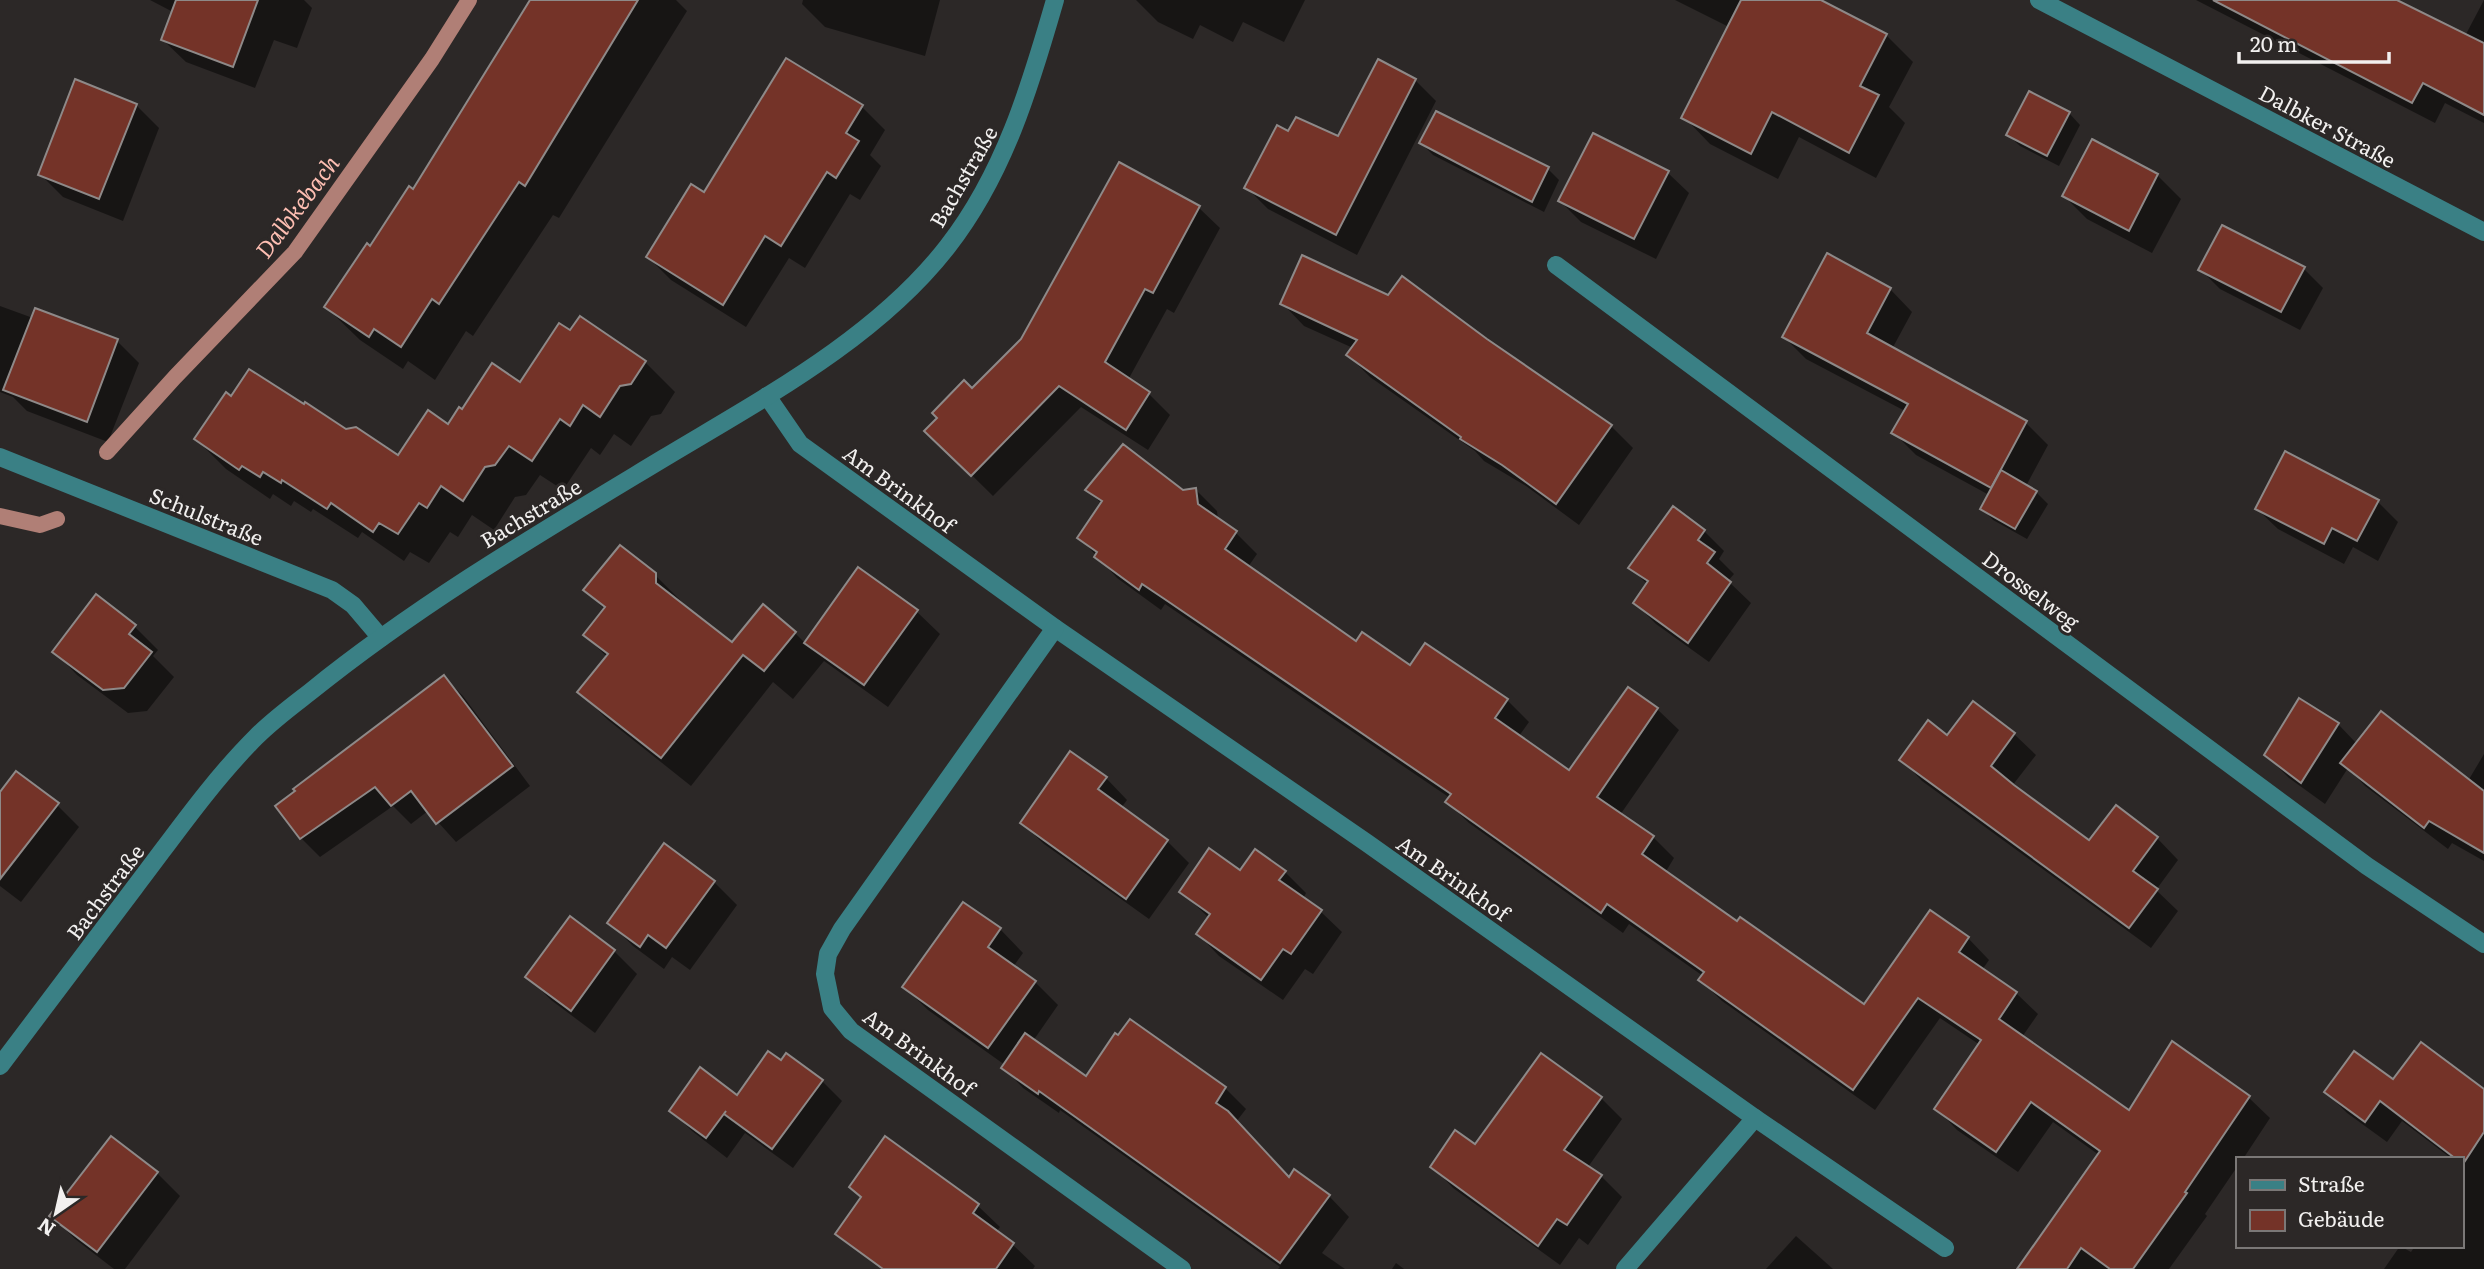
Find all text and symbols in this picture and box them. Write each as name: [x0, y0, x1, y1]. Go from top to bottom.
scale bar: [2239, 21, 2390, 65]
text: 20 m: [2250, 27, 2297, 58]
street label: Dalbker Straße: [2254, 76, 2402, 174]
street label: Bachstraße: [920, 119, 1004, 233]
water label: Dalbkebach: [246, 147, 346, 265]
street label: Am Brinkhof: [838, 437, 964, 540]
street label: Bachstraße: [474, 470, 586, 554]
street label: Schulstraße: [145, 478, 269, 552]
street label: Drosselweg: [1977, 542, 2087, 636]
street label: Am Brinkhof: [1391, 827, 1518, 928]
street label: Bachstraße: [58, 837, 150, 945]
street label: Am Brinkhof: [858, 1000, 984, 1103]
legend: [2236, 1157, 2463, 1248]
text: Straße: [2298, 1167, 2365, 1198]
north arrow: [21, 1178, 91, 1248]
text: Gebäude: [2298, 1202, 2385, 1233]
text: N: [31, 1212, 60, 1244]

